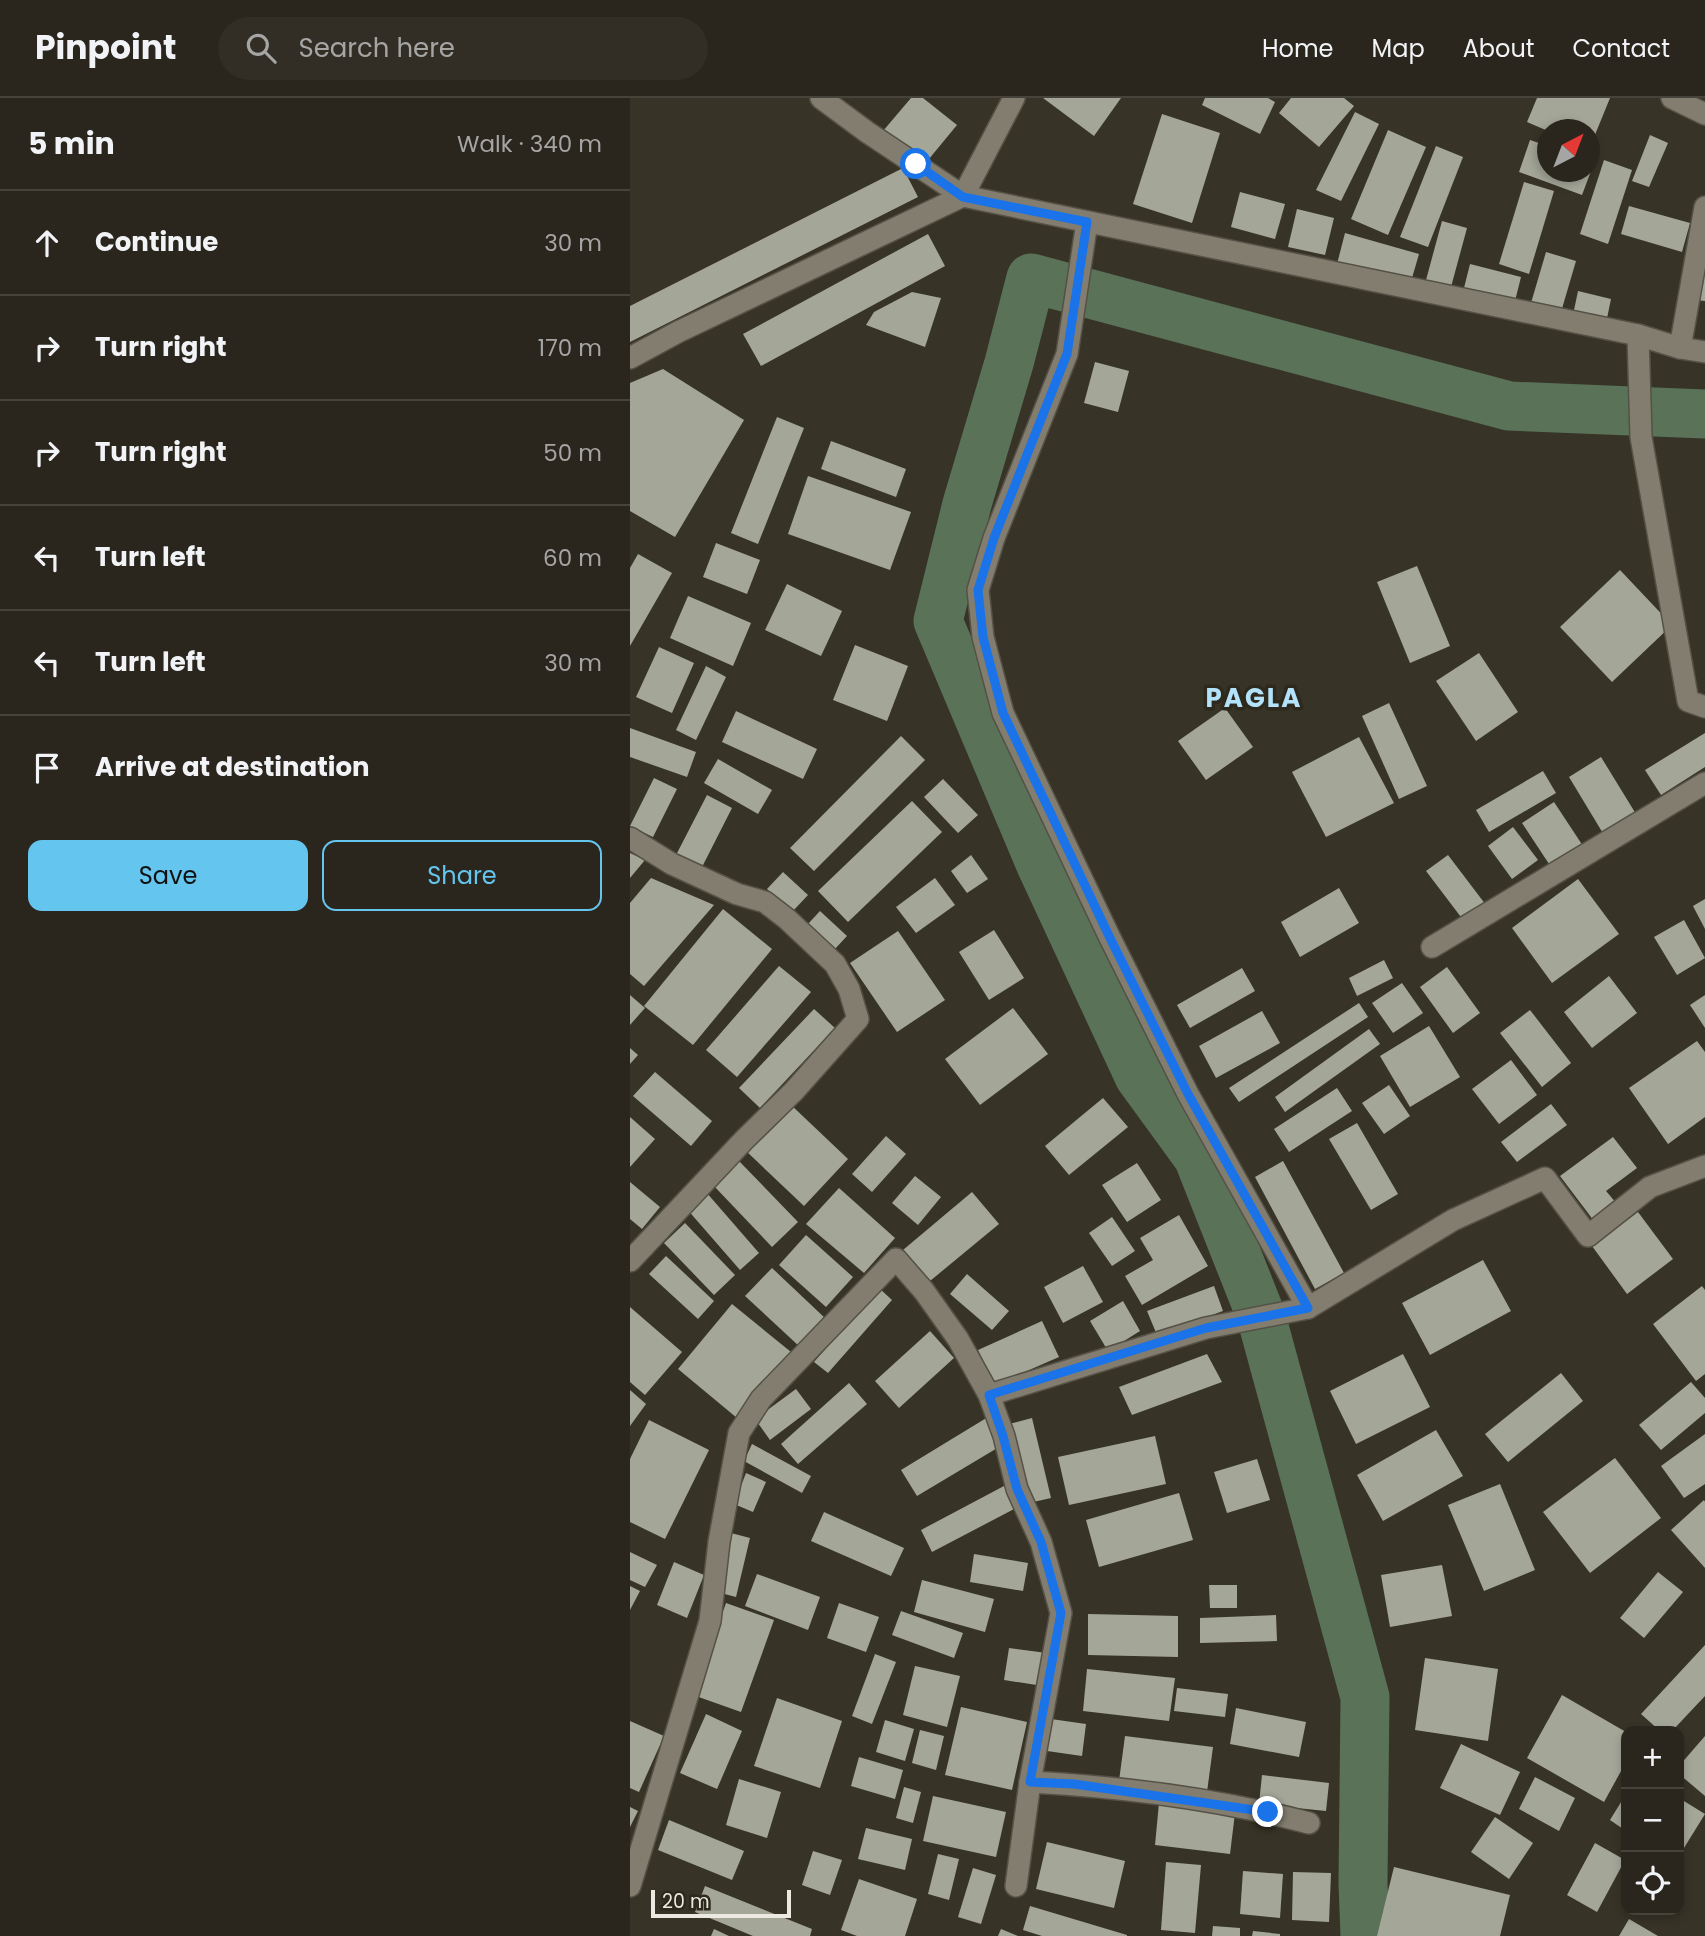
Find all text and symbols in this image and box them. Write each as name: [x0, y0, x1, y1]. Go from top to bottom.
search box: [218, 17, 708, 80]
text: Pinpoint: [35, 24, 176, 71]
icon: search: [242, 29, 280, 67]
text: Search here: [298, 30, 455, 66]
text: Home: [1262, 32, 1334, 65]
text: Map: [1372, 32, 1425, 65]
text: About: [1463, 32, 1534, 65]
text: Contact: [1572, 32, 1670, 65]
north arrow: [1537, 119, 1600, 182]
text: 5 min: [28, 122, 115, 165]
text: Walk · 340 m: [457, 128, 602, 160]
route start: [900, 148, 931, 179]
icon: ahead: [28, 224, 66, 262]
text: Continue: [95, 224, 218, 260]
text: 30 m: [544, 227, 602, 259]
icon: right: [28, 329, 66, 367]
text: Turn right: [95, 329, 227, 365]
text: 170 m: [538, 332, 602, 364]
icon: right: [28, 434, 66, 472]
text: Turn right: [95, 434, 227, 470]
text: 50 m: [543, 437, 602, 469]
icon: left: [28, 539, 66, 577]
text: Turn left: [95, 539, 206, 575]
text: 60 m: [543, 542, 602, 574]
icon: left: [28, 644, 66, 682]
text: Turn left: [95, 644, 206, 680]
text: 30 m: [544, 647, 602, 679]
district label: PAGLA: [1206, 680, 1302, 716]
icon: arrive: [28, 749, 66, 787]
text: Arrive at destination: [95, 749, 370, 785]
button: Save: [28, 840, 308, 911]
button: Share: [322, 840, 602, 911]
map controls: [1621, 1726, 1684, 1915]
button: +: [1621, 1726, 1684, 1789]
button: −: [1621, 1789, 1684, 1852]
route end: [1252, 1796, 1283, 1827]
button: locate: [1621, 1852, 1684, 1915]
scale bar: [651, 1887, 791, 1919]
text: 20 m: [662, 1888, 710, 1915]

